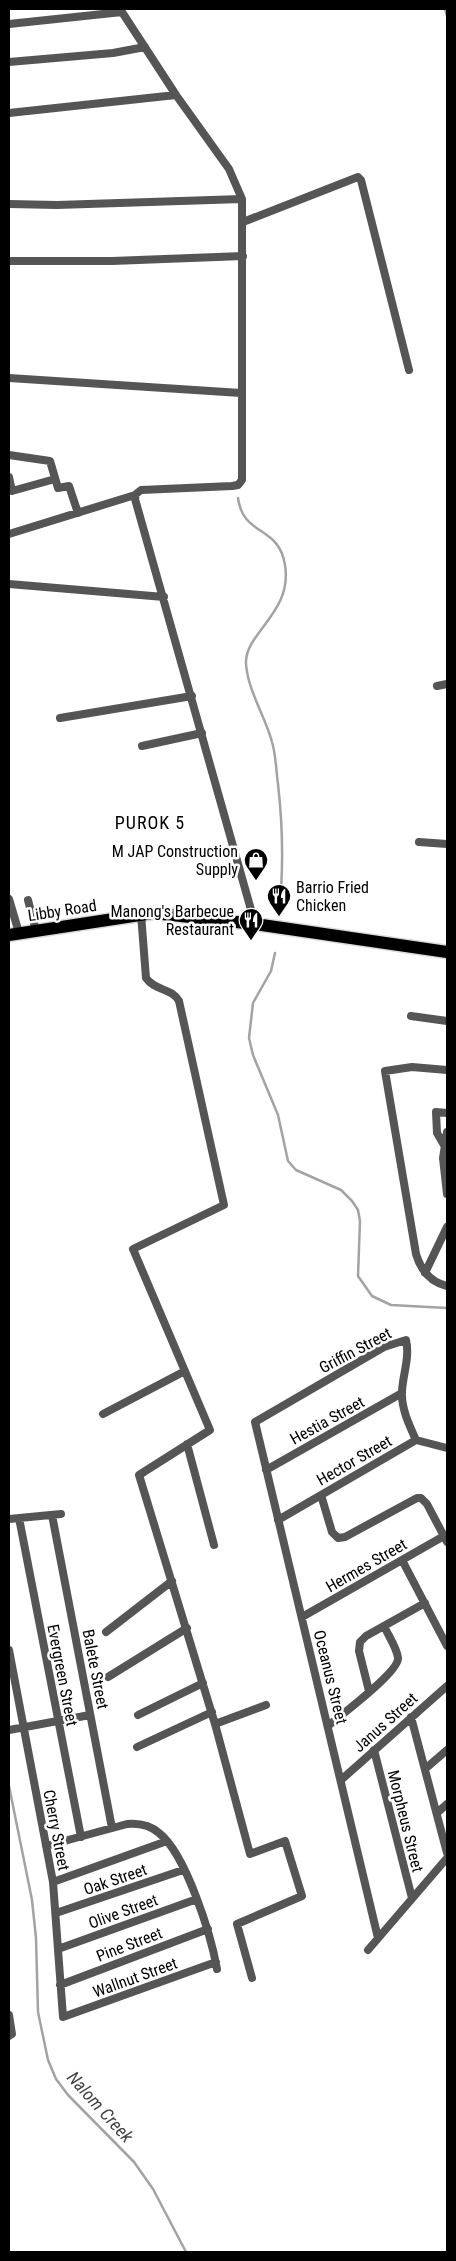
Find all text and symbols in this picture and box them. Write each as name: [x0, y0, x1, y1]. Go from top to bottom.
district label: PUROK 5: [115, 812, 185, 833]
place label: M JAP Construction Supply: [112, 842, 238, 879]
shop icon: M JAP Construction Supply: [243, 847, 269, 881]
place label: Barrio Fried Chicken: [296, 878, 369, 915]
restaurant icon: Barrio Fried Chicken: [266, 883, 292, 917]
street label: Libby Road: [26, 896, 98, 925]
place label: Manong's Barbecue Restaurant: [110, 902, 234, 939]
restaurant icon: Manong's Barbecue Restaurant: [238, 907, 264, 941]
street label: Griffin Street: [316, 1323, 395, 1377]
street label: Hestia Street: [287, 1392, 368, 1449]
street label: Hector Street: [313, 1431, 395, 1490]
street label: Hermes Street: [322, 1534, 410, 1596]
street label: Evergreen Street: [43, 1623, 82, 1728]
street label: Balete Street: [78, 1628, 113, 1711]
street label: Oceanus Street: [310, 1628, 351, 1726]
street label: Janus Street: [349, 1689, 421, 1756]
street label: Morpheus Street: [384, 1768, 427, 1874]
street label: Cherry Street: [39, 1788, 74, 1872]
street label: Oak Street: [81, 1860, 150, 1899]
street label: Olive Street: [86, 1890, 161, 1933]
street label: Pine Street: [94, 1923, 165, 1966]
street label: Wallnut Street: [90, 1953, 180, 2002]
water label: Nalom Creek: [63, 2067, 139, 2147]

